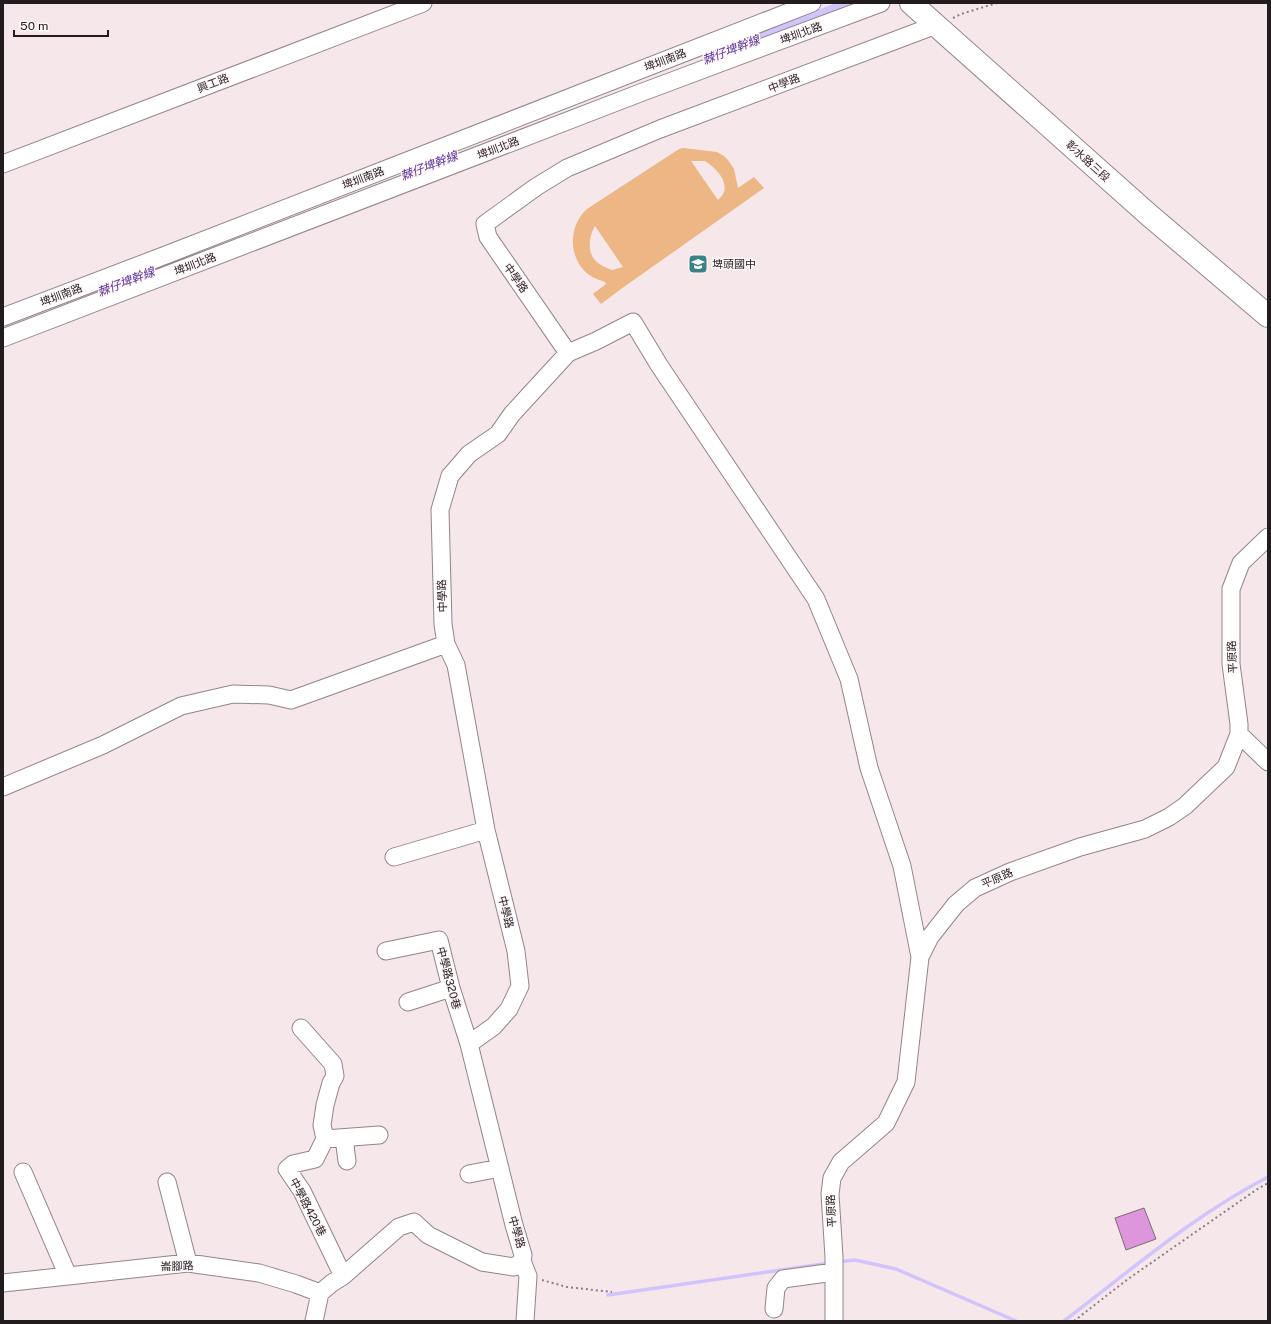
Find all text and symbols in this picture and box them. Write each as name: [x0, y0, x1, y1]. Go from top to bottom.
scale bar: [14, 12, 108, 38]
text: 50 m: [20, 19, 48, 33]
street label: 埤圳北路: [778, 20, 824, 46]
water label: 棘仔埤幹線: [700, 32, 763, 67]
street label: 埤圳南路: [642, 47, 688, 73]
street label: 興工路: [195, 71, 231, 95]
street label: 中學路: [766, 71, 802, 95]
street label: 埤圳北路: [475, 135, 521, 161]
street label: 彰水路三段: [1064, 138, 1112, 184]
water label: 棘仔埤幹線: [398, 148, 461, 183]
street label: 埤圳南路: [340, 165, 386, 191]
street label: 埤圳北路: [172, 251, 218, 277]
school or university icon: 埤頭國中: [687, 253, 709, 275]
place label: 埤頭國中: [712, 258, 756, 270]
street label: 中學路: [502, 261, 530, 295]
water label: 棘仔埤幹線: [95, 264, 158, 299]
street label: 埤圳南路: [38, 282, 84, 308]
street label: 中學路: [435, 579, 449, 613]
street label: 平原路: [1225, 640, 1239, 674]
street label: 平原路: [979, 866, 1015, 890]
street label: 中學路: [496, 895, 516, 929]
street label: 中學路320巷: [435, 945, 463, 1011]
street label: 中學路420巷: [288, 1176, 328, 1238]
street label: 平原路: [824, 1194, 838, 1228]
street label: 中學路: [507, 1214, 527, 1250]
street label: 崙腳路: [160, 1259, 194, 1273]

